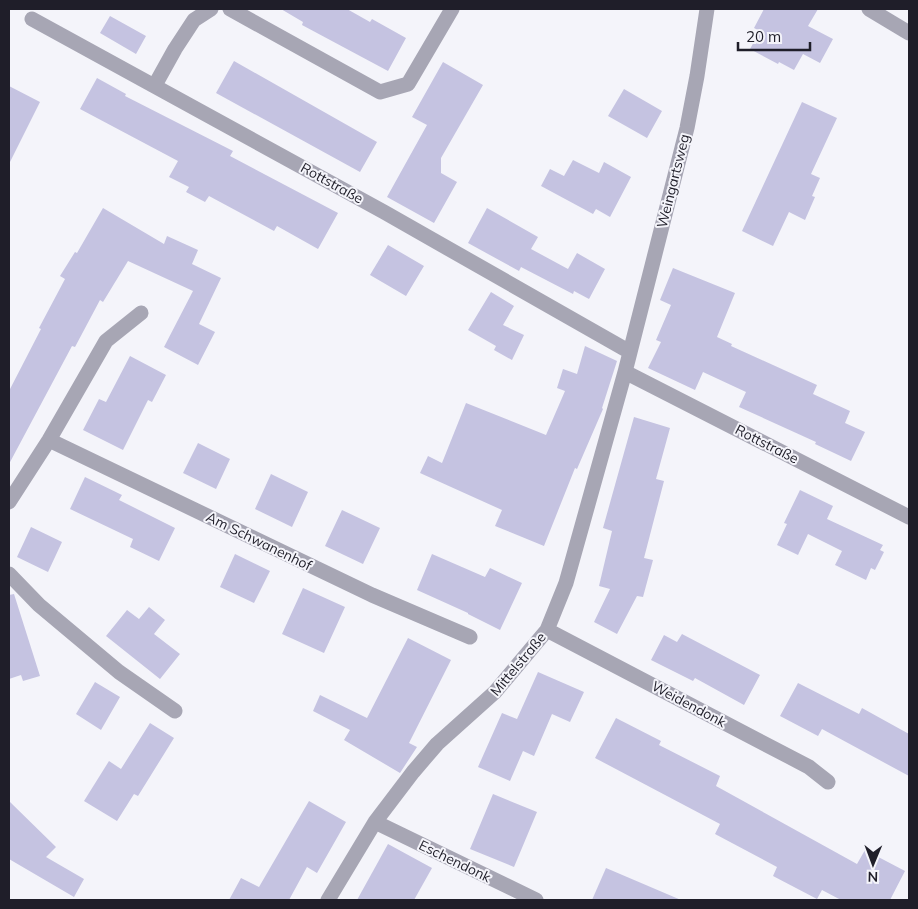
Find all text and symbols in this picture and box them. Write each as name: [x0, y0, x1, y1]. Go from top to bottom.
scale bar: [738, 20, 810, 52]
text: 20 m: [746, 27, 781, 46]
street label: Weingartsweg: [653, 132, 693, 230]
street label: Rottstraße: [298, 158, 366, 208]
street label: Rottstraße: [732, 420, 802, 468]
street label: Am Schwanenhof: [203, 508, 315, 574]
street label: Mittelstraße: [486, 629, 550, 699]
street label: Weidendonk: [649, 677, 730, 731]
street label: Eschendonk: [416, 836, 495, 886]
north arrow: [848, 839, 898, 889]
text: N: [867, 868, 878, 886]

